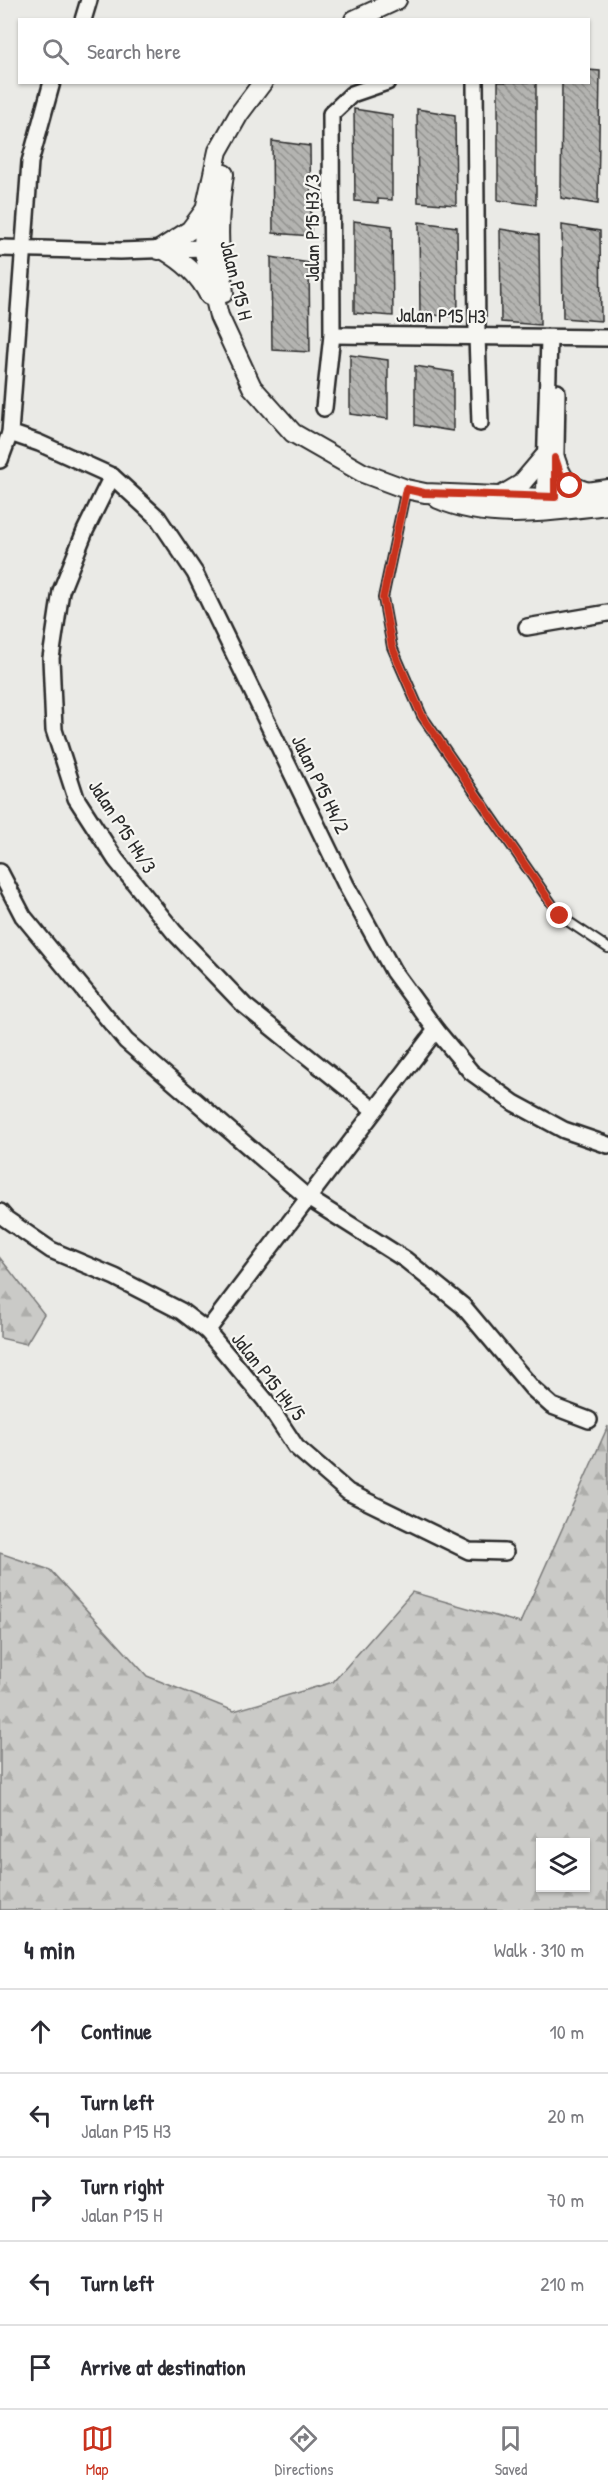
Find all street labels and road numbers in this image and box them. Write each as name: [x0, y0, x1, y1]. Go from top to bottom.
street label: Jalan P15 H3/3: [298, 174, 325, 282]
street label: Jalan P15 H: [214, 237, 260, 323]
street label: Jalan P15 H3: [396, 301, 486, 329]
street label: Jalan P15 H4/2: [285, 730, 357, 838]
street label: Jalan P15 H4/3: [83, 774, 163, 878]
street label: Jalan P15 H4/5: [226, 1326, 313, 1426]

